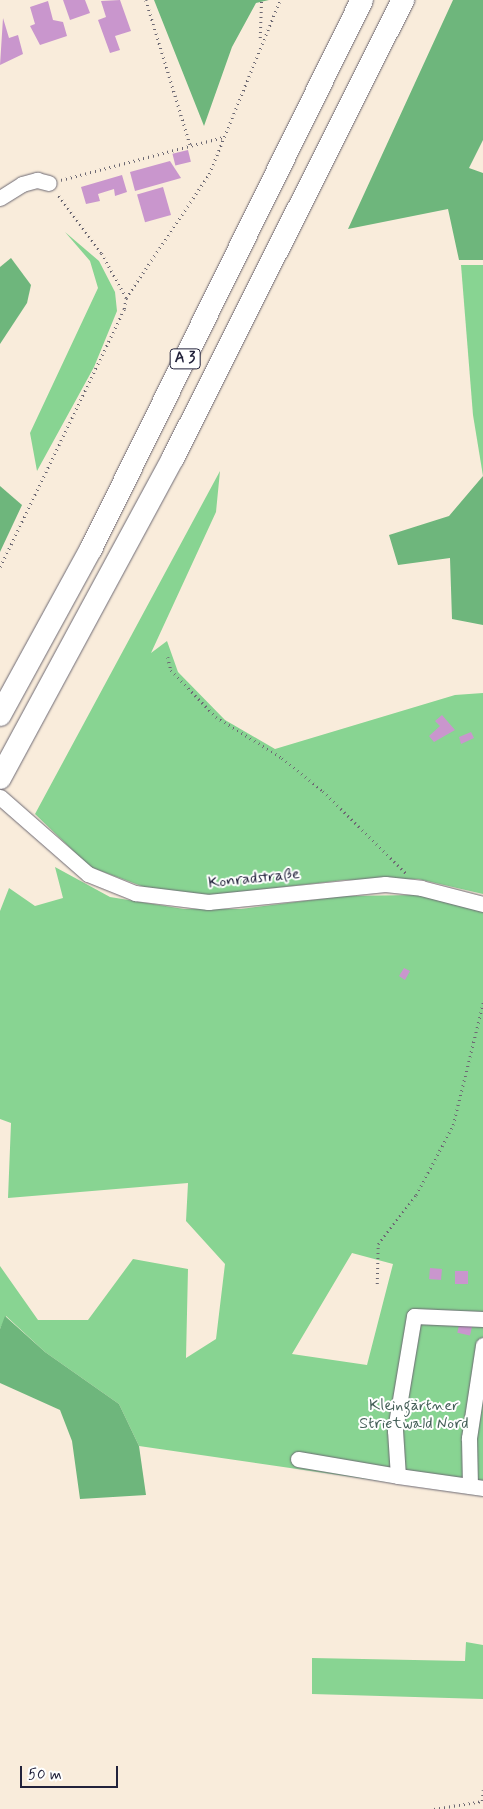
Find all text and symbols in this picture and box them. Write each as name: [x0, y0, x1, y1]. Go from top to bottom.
road number: A 3: [169, 346, 201, 372]
street label: Konradstraße: [207, 865, 301, 893]
park label: Kleingärtner Strietwald Nord: [359, 1396, 469, 1434]
scale bar: [22, 1756, 120, 1788]
text: 50 m: [28, 1765, 62, 1785]

